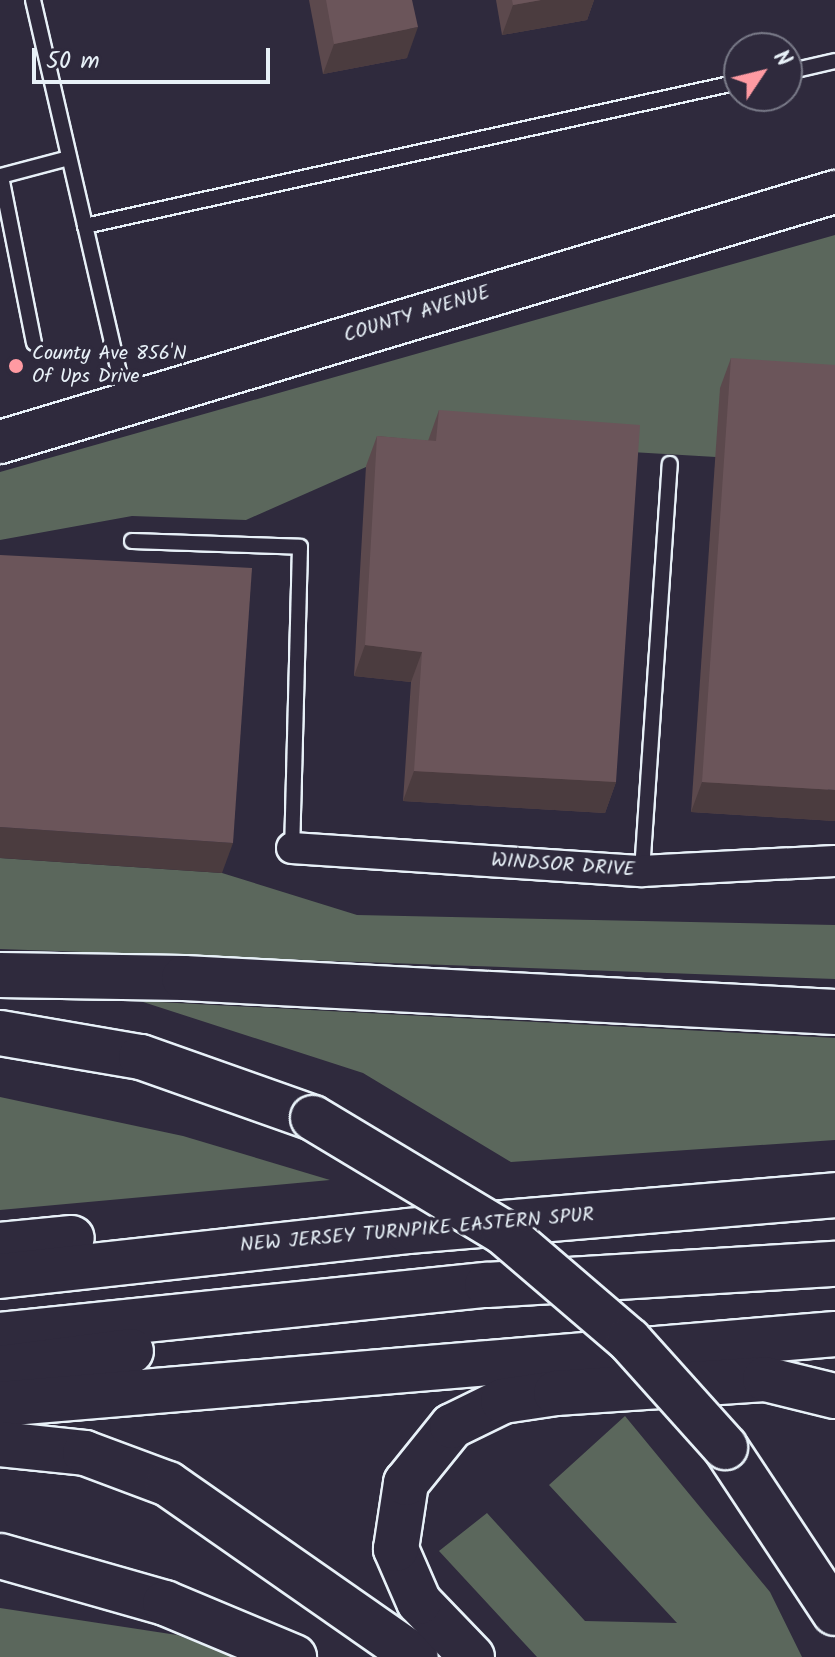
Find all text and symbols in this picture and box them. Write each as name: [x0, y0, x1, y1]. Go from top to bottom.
scale bar: [36, 32, 274, 82]
north arrow: [723, 32, 803, 112]
text: 50 m: [46, 42, 100, 81]
text: N: [763, 43, 800, 75]
street label: COUNTY AVENUE: [341, 281, 493, 349]
place label: County Ave 856'N Of Ups Drive: [32, 342, 186, 389]
marker: County Ave 856'N Of Ups Drive: [7, 357, 25, 375]
street label: WINDSOR DRIVE: [490, 849, 636, 883]
street label: NEW JERSEY TURNPIKE EASTERN SPUR: [239, 1204, 595, 1258]

